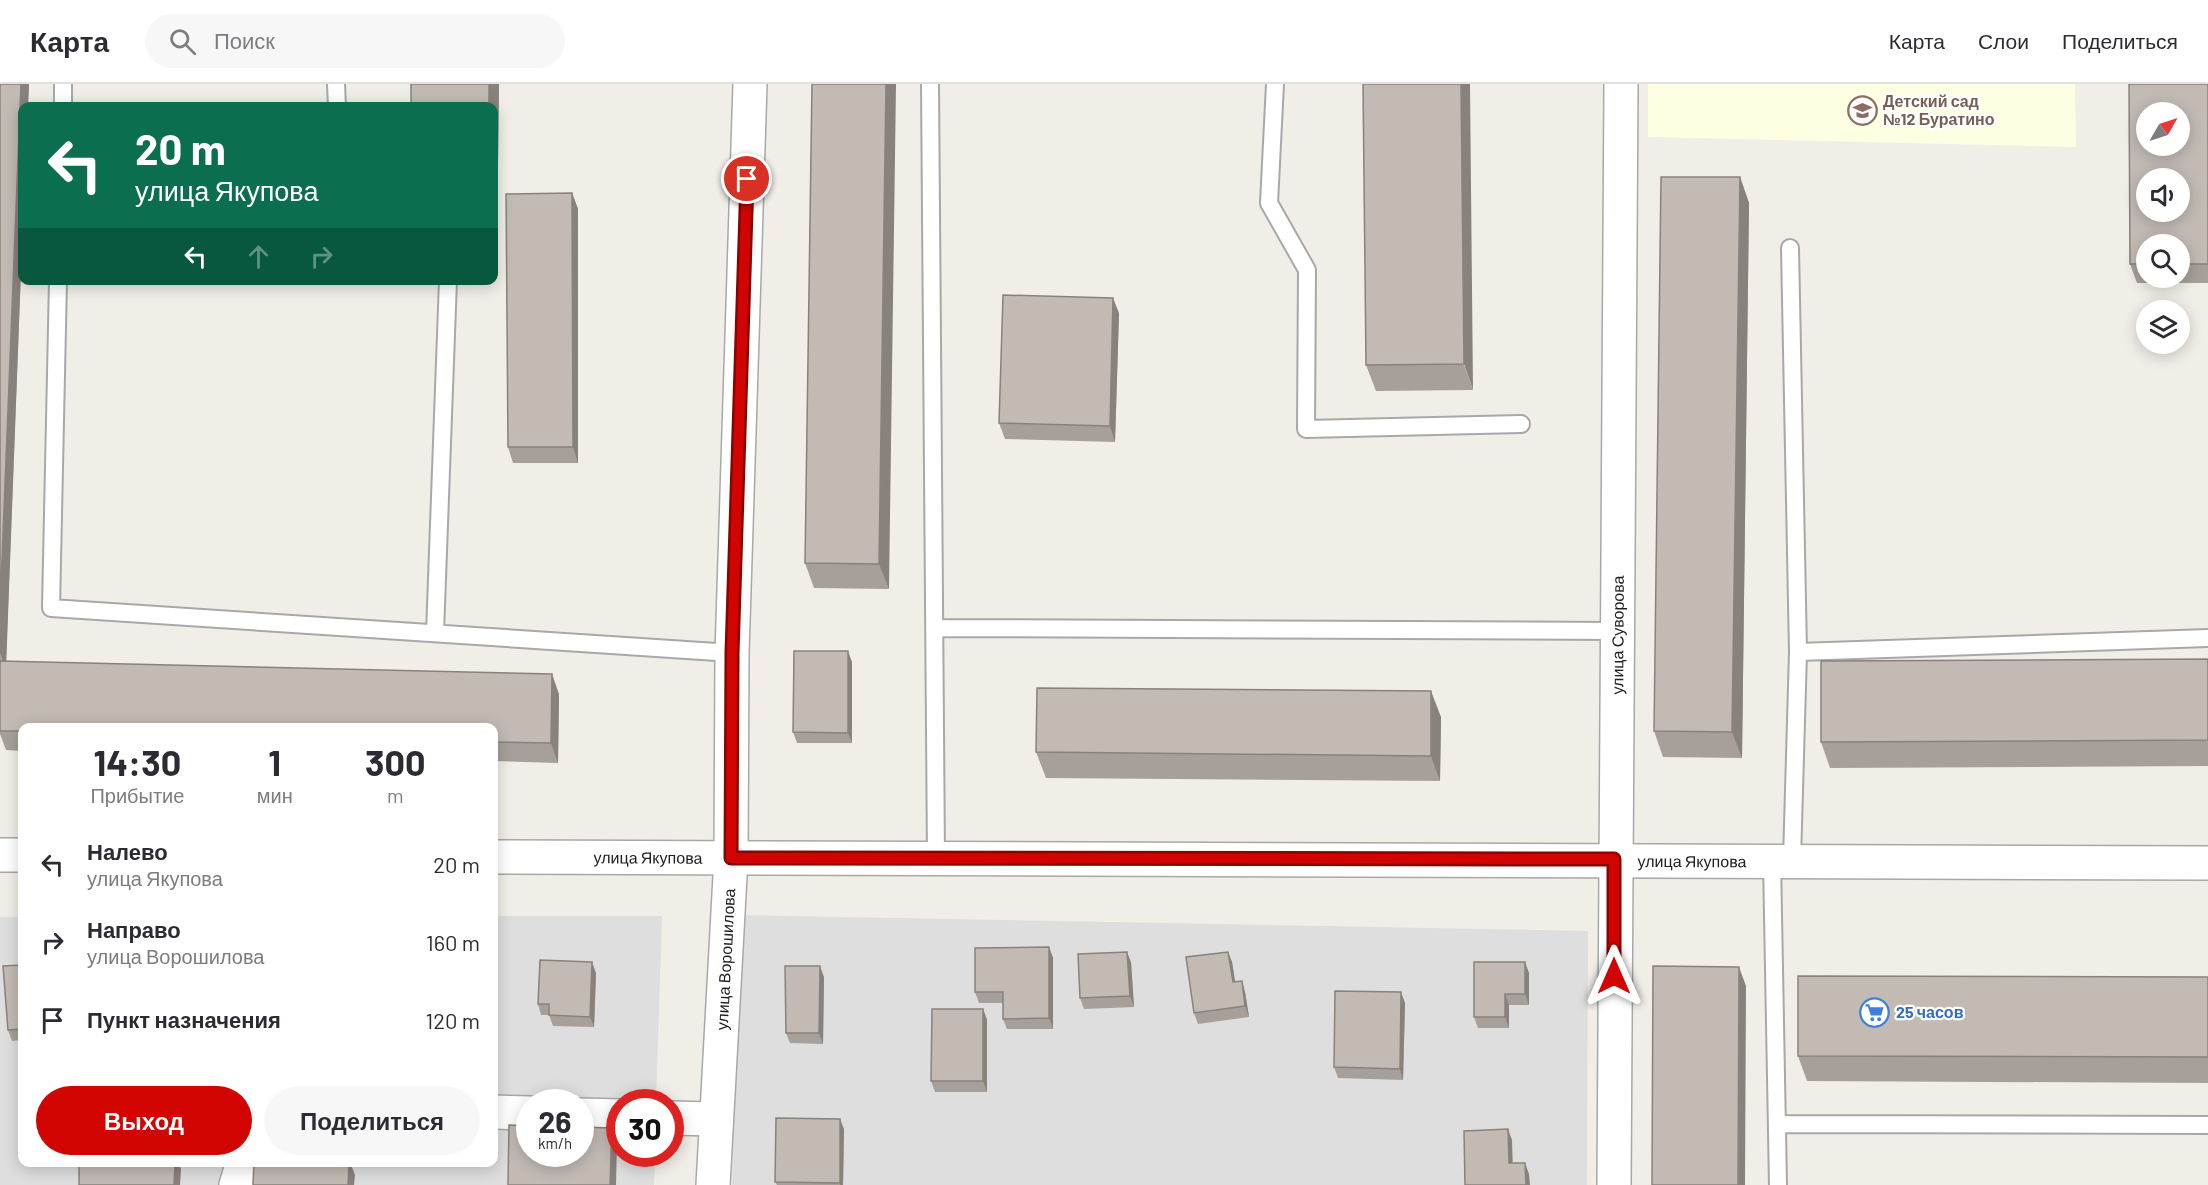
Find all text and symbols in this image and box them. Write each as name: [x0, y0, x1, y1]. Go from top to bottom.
search box: [145, 14, 565, 68]
text: Карта: [30, 24, 109, 58]
icon: search: [166, 25, 199, 58]
text: Поиск: [214, 27, 275, 53]
text: Карта: [1889, 28, 1945, 53]
text: Слои: [1978, 28, 2029, 53]
text: Поделиться: [2062, 28, 2178, 53]
place label: Детский сад №12 Буратино: [1883, 91, 1995, 128]
school or university icon: Детский сад №12 Буратино: [1846, 94, 1878, 126]
north arrow: [2136, 102, 2190, 156]
map controls: [2136, 102, 2190, 354]
text: 20 m: [135, 123, 226, 173]
icon: left: [36, 126, 114, 204]
pin: [721, 153, 772, 204]
icon: arrive: [730, 162, 763, 195]
button: sound: [2136, 168, 2190, 222]
text: улица Якупова: [135, 174, 318, 206]
button: search: [2136, 234, 2190, 288]
icon: left: [179, 240, 212, 273]
icon: ahead: [242, 240, 275, 273]
icon: right: [305, 240, 338, 273]
button: layers: [2136, 300, 2190, 354]
street label: улица Суворова: [1607, 575, 1627, 695]
text: 14:30: [94, 740, 181, 783]
text: 1: [268, 740, 281, 783]
text: 300: [365, 740, 426, 783]
text: Прибытие: [90, 783, 184, 807]
text: мин: [257, 783, 293, 807]
text: m: [387, 783, 404, 807]
text: Налево: [87, 838, 168, 864]
street label: улица Якупова: [594, 847, 703, 867]
icon: left: [36, 848, 69, 881]
text: 20 m: [433, 851, 480, 877]
street label: улица Якупова: [1638, 851, 1747, 870]
text: улица Якупова: [87, 866, 223, 890]
street label: улица Ворошилова: [712, 888, 738, 1031]
text: Направо: [87, 916, 181, 942]
icon: right: [36, 926, 69, 959]
text: 160 m: [426, 929, 480, 955]
text: улица Ворошилова: [87, 944, 264, 968]
position arrow: [1582, 944, 1646, 1008]
supermarket icon: 25 часов: [1859, 996, 1891, 1028]
place label: 25 часов: [1896, 1002, 1964, 1021]
icon: arrive: [36, 1004, 69, 1037]
text: Пункт назначения: [87, 1006, 281, 1032]
text: 120 m: [425, 1007, 480, 1033]
button: Выход: [36, 1086, 252, 1155]
button: Поделиться: [264, 1086, 480, 1155]
speed limit sign: 30: [606, 1089, 684, 1167]
text: 26: [539, 1103, 571, 1139]
text: km/h: [538, 1134, 572, 1152]

